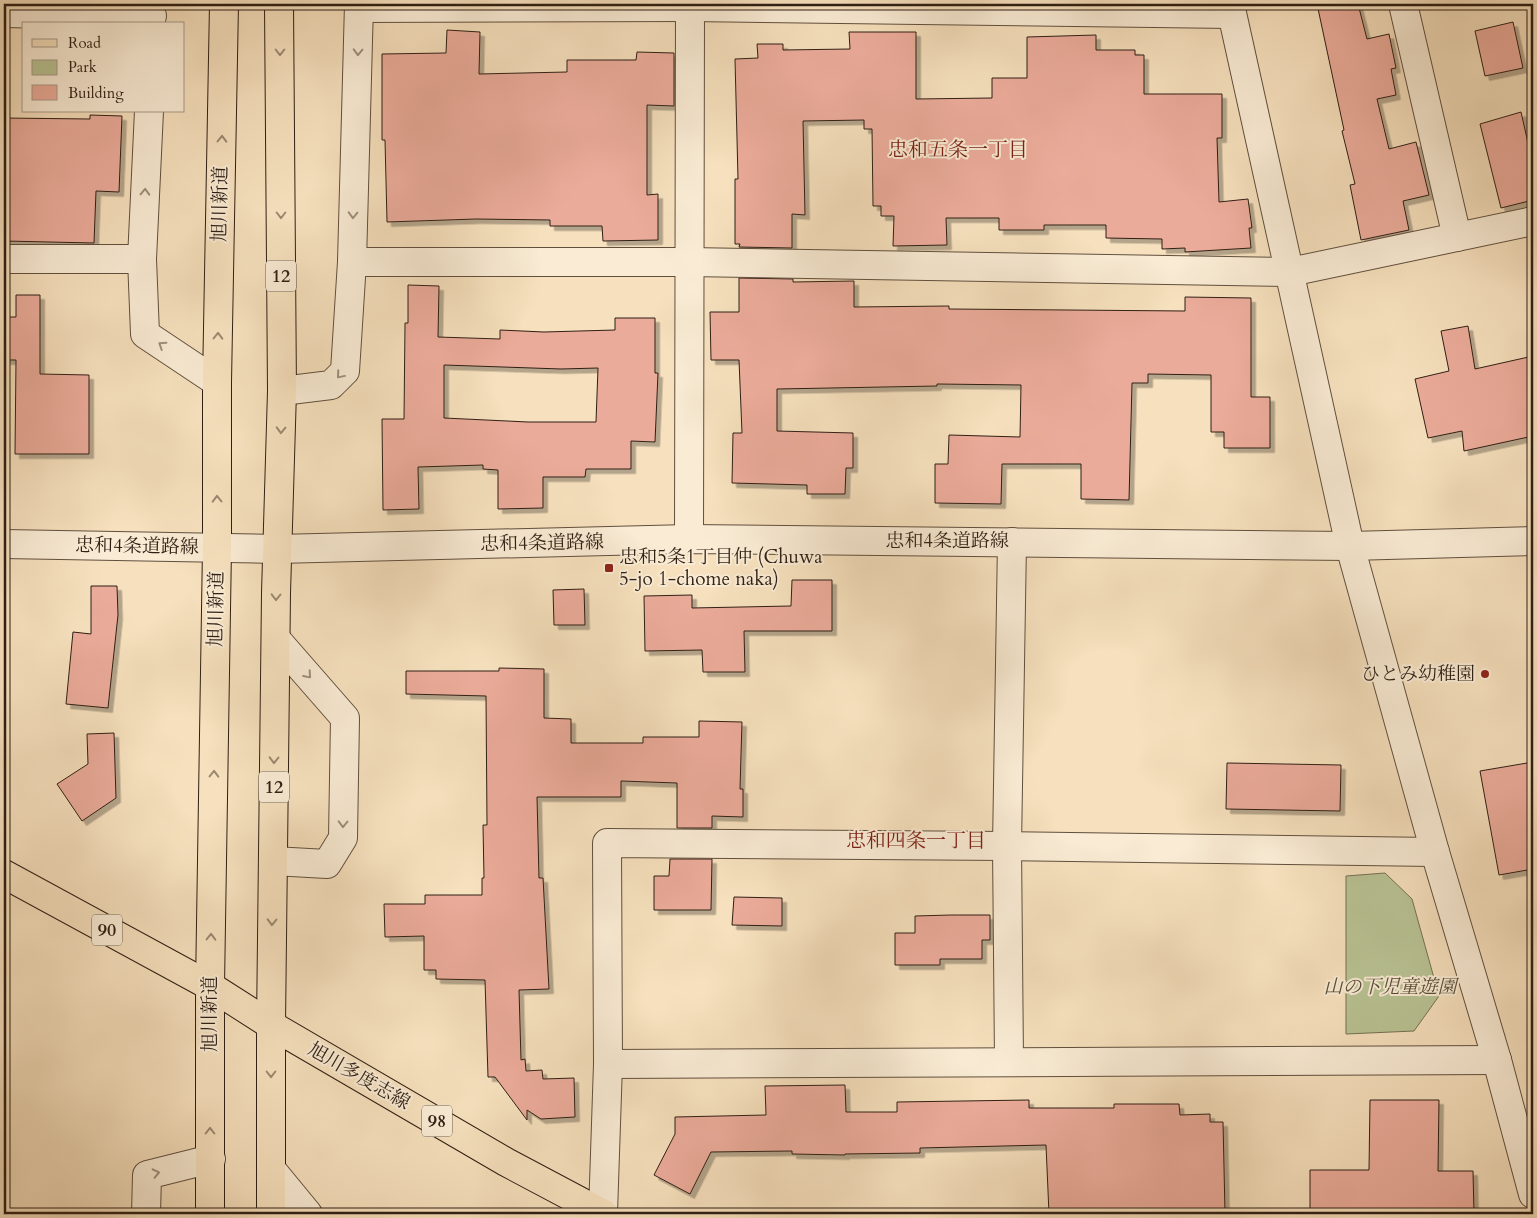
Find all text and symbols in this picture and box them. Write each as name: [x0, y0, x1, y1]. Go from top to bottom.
legend: [22, 22, 185, 112]
text: Road: [68, 33, 101, 53]
one-way arrow: [275, 49, 285, 57]
one-way arrow: [353, 49, 363, 57]
text: Park: [68, 57, 97, 77]
text: Building: [68, 83, 124, 103]
one-way arrow: [216, 135, 227, 143]
district label: 忠和五条一丁目: [888, 136, 1028, 163]
street label: 旭川新道: [206, 166, 234, 242]
one-way arrow: [140, 188, 151, 196]
one-way arrow: [276, 212, 286, 219]
one-way arrow: [348, 212, 358, 219]
road number: 12: [266, 260, 296, 292]
one-way arrow: [213, 332, 223, 340]
one-way arrow: [158, 342, 168, 351]
one-way arrow: [337, 369, 345, 378]
one-way arrow: [276, 426, 286, 434]
one-way arrow: [212, 494, 222, 502]
street label: 忠和4条道路線: [885, 528, 1009, 554]
street label: 忠和4条道路線: [480, 529, 604, 557]
street label: 忠和4条道路線: [75, 532, 199, 560]
place label: 忠和5条1丁目仲 (Chuwa 5-jo 1-chome naka): [619, 544, 822, 592]
marker: 忠和5条1丁目仲 (Chuwa 5-jo 1-chome naka): [603, 562, 615, 574]
street label: 旭川新道: [202, 571, 230, 647]
one-way arrow: [271, 594, 281, 602]
place label: ひとみ幼稚園: [1361, 661, 1475, 687]
marker: ひとみ幼稚園: [1479, 668, 1491, 680]
one-way arrow: [302, 670, 311, 679]
one-way arrow: [269, 756, 279, 764]
one-way arrow: [208, 770, 219, 778]
road number: 12: [259, 772, 289, 802]
one-way arrow: [338, 820, 348, 828]
district label: 忠和四条一丁目: [846, 827, 986, 854]
road number: 90: [92, 914, 122, 946]
one-way arrow: [267, 919, 277, 927]
one-way arrow: [206, 933, 216, 940]
park label: 山の下児童遊園: [1323, 974, 1459, 1000]
street label: 旭川新道: [197, 976, 223, 1052]
street label: 旭川多度志線: [303, 1036, 415, 1116]
one-way arrow: [266, 1070, 276, 1078]
road number: 98: [422, 1106, 452, 1136]
one-way arrow: [205, 1126, 215, 1134]
one-way arrow: [151, 1168, 160, 1179]

